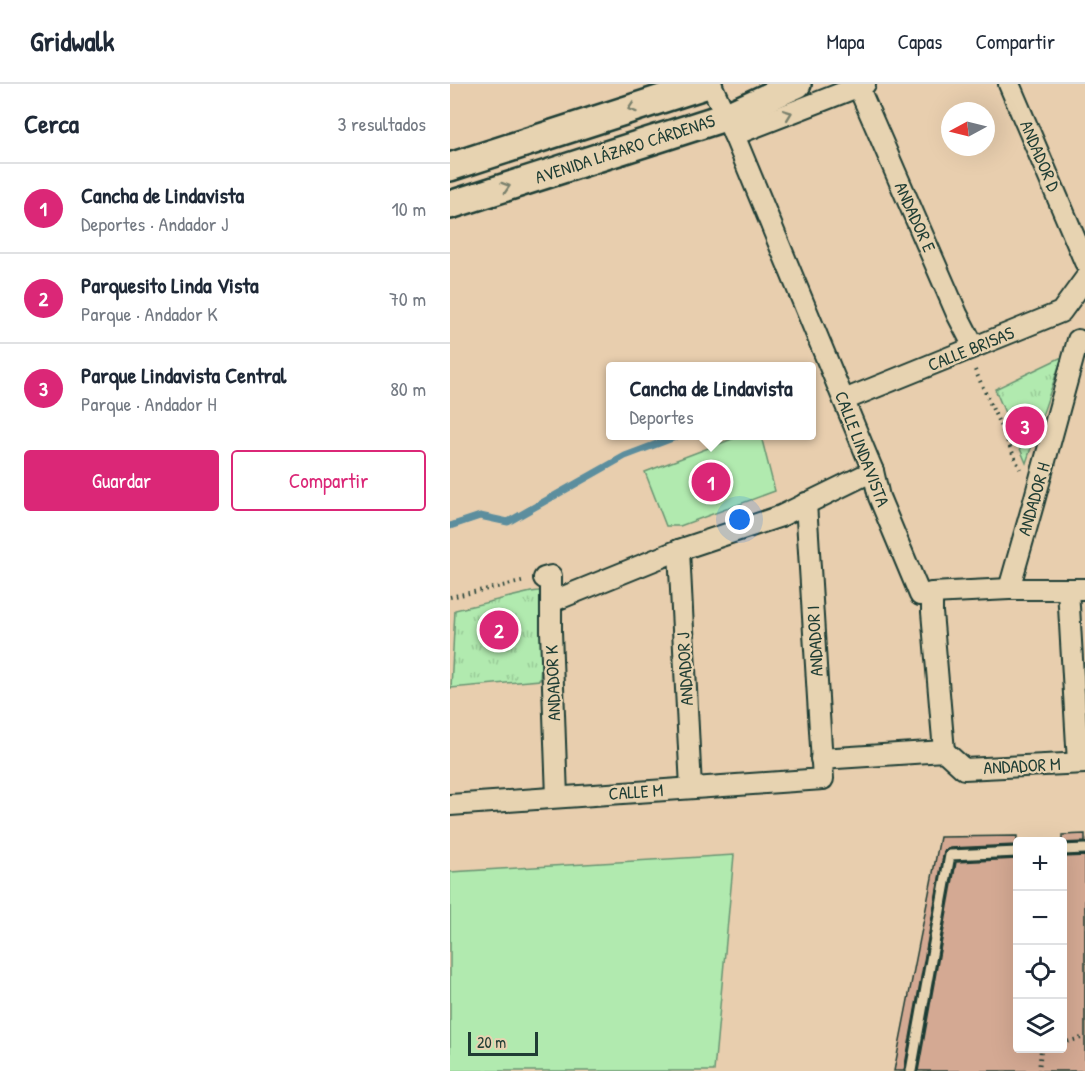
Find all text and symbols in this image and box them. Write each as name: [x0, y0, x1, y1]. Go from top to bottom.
text: Gridwalk: [30, 22, 114, 60]
text: Mapa: [826, 27, 864, 56]
text: Capas: [897, 27, 942, 56]
text: Compartir: [975, 27, 1055, 56]
one-way arrow: [627, 101, 638, 114]
north arrow: [941, 102, 995, 156]
text: Cerca: [24, 106, 79, 141]
street label: AVENIDA LÁZARO CÁRDENAS: [532, 108, 718, 189]
one-way arrow: [782, 108, 793, 121]
text: 3 resultados: [337, 110, 426, 137]
street label: ANDADOR D: [1014, 116, 1067, 196]
street label: ANDADOR E: [889, 178, 942, 256]
text: Cancha de Lindavista: [81, 180, 244, 210]
one-way arrow: [500, 182, 511, 194]
text: 1: [40, 195, 47, 222]
text: 10 m: [392, 195, 426, 222]
text: Deportes · Andador J: [81, 210, 229, 237]
text: Parquesito Linda Vista: [81, 270, 259, 300]
text: 2: [39, 285, 48, 312]
text: 70 m: [389, 285, 426, 312]
text: Parque · Andador K: [81, 300, 218, 327]
street label: CALLE BRISAS: [924, 320, 1018, 377]
text: Parque Lindavista Central: [81, 360, 286, 390]
popup: [606, 362, 816, 440]
text: Cancha de Lindavista: [629, 373, 793, 403]
text: 3: [39, 375, 48, 402]
text: 80 m: [390, 375, 426, 402]
street label: CALLE LINDAVISTA: [829, 387, 896, 510]
text: Parque · Andador H: [81, 390, 217, 417]
text: Deportes: [629, 403, 694, 430]
pin: 3: [1006, 404, 1044, 448]
button: Guardar: [24, 450, 219, 511]
button: Compartir: [231, 450, 426, 511]
street label: ANDADOR H: [1011, 459, 1056, 538]
pin: 1: [692, 460, 730, 504]
your location: [725, 505, 754, 534]
street label: ANDADOR I: [800, 605, 829, 677]
pin: 2: [479, 608, 518, 652]
street label: ANDADOR J: [670, 631, 699, 706]
street label: ANDADOR K: [539, 644, 566, 721]
street label: ANDADOR M: [983, 751, 1061, 780]
street label: CALLE M: [608, 777, 664, 806]
map controls: [1013, 837, 1067, 1053]
button: +: [1013, 837, 1067, 891]
button: −: [1013, 891, 1067, 945]
button: locate: [1013, 945, 1067, 999]
button: layers: [1013, 999, 1067, 1053]
scale bar: [468, 1029, 538, 1056]
text: 20 m: [477, 1031, 506, 1053]

